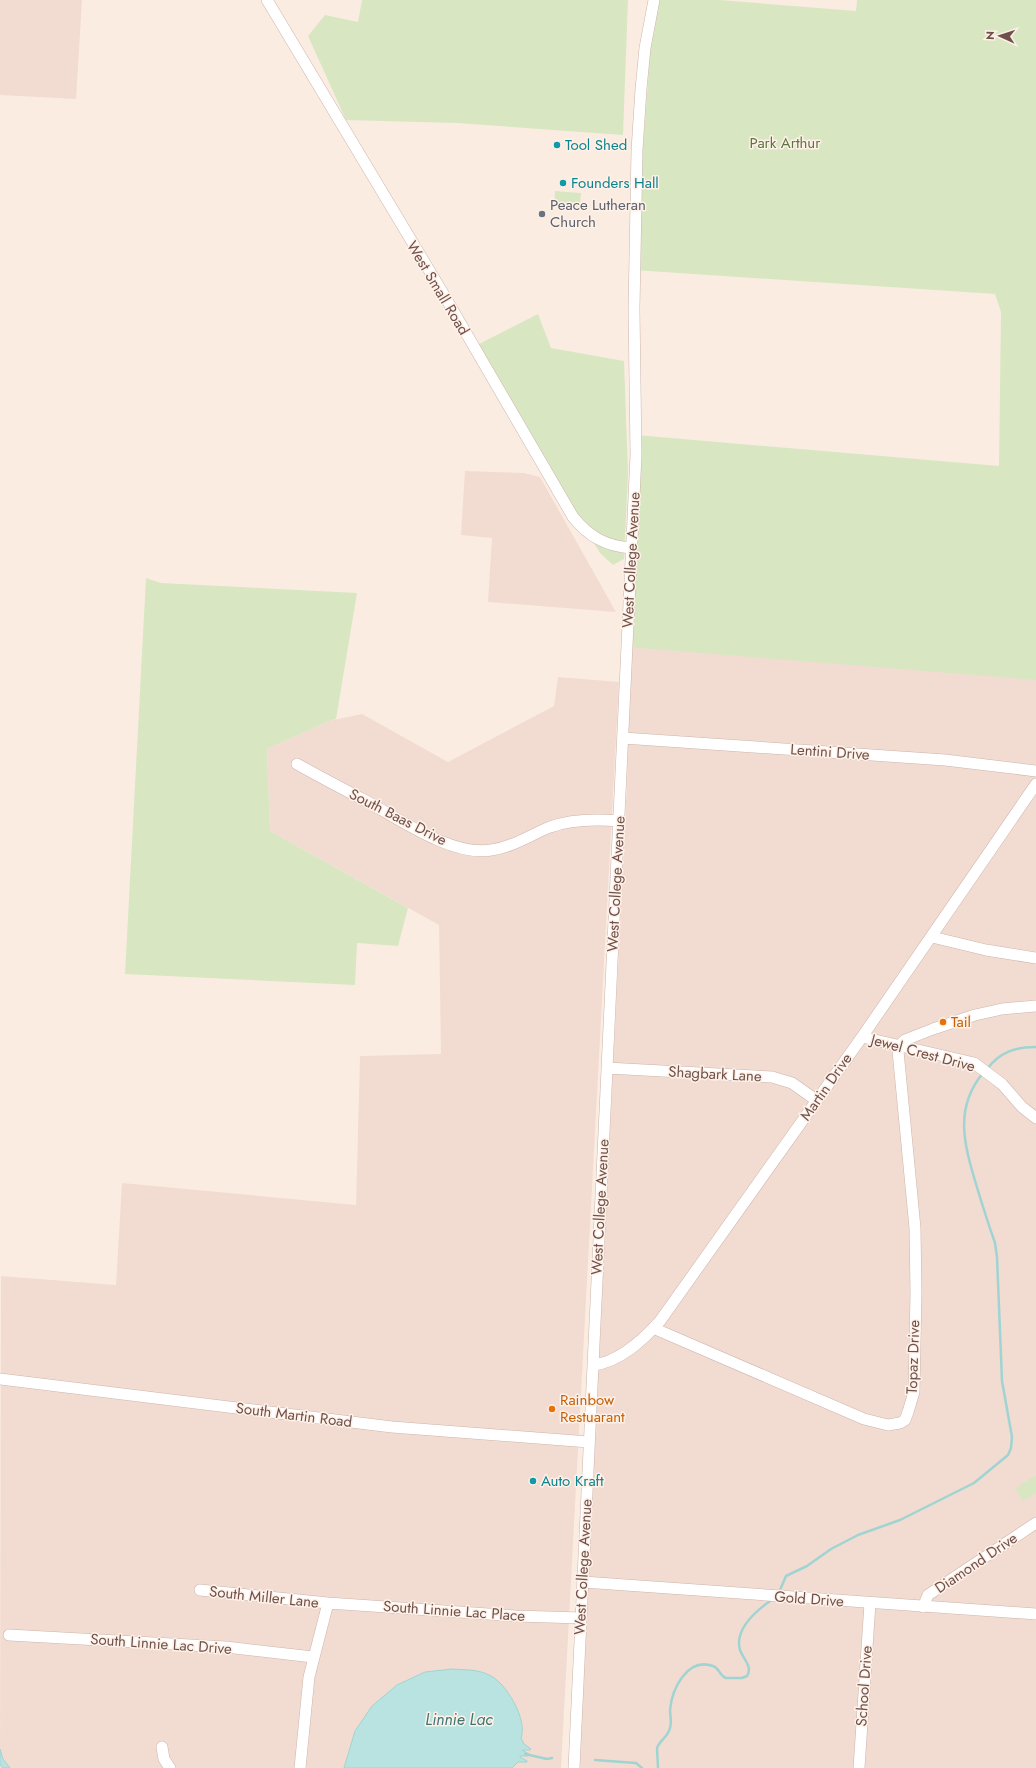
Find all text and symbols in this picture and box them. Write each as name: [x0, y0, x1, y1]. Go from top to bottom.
north arrow: [980, 16, 1020, 56]
text: N: [982, 31, 998, 40]
park label: Park Arthur: [750, 132, 821, 154]
place label: Tool Shed: [565, 134, 627, 156]
marker: Tool Shed: [552, 140, 562, 150]
place label: Founders Hall: [571, 172, 659, 194]
marker: Founders Hall: [558, 178, 568, 188]
place label: Peace Lutheran Church: [550, 194, 646, 233]
marker: Peace Lutheran Church: [537, 209, 547, 219]
street label: West Small Road: [401, 237, 475, 339]
street label: West College Avenue: [616, 491, 646, 629]
street label: Lentini Drive: [790, 738, 871, 766]
street label: South Baas Drive: [345, 783, 451, 851]
street label: West College Avenue: [601, 815, 631, 953]
place label: Tail: [951, 1011, 971, 1033]
marker: Tail: [938, 1017, 948, 1027]
street label: Jewel Crest Drive: [866, 1028, 978, 1078]
street label: Martin Drive: [795, 1049, 857, 1125]
street label: Shagbark Lane: [668, 1061, 763, 1087]
street label: West College Avenue: [585, 1138, 615, 1276]
street label: Topaz Drive: [901, 1319, 925, 1394]
place label: Rainbow Restuarant: [560, 1389, 625, 1428]
street label: South Martin Road: [235, 1397, 353, 1433]
marker: Rainbow Restuarant: [547, 1404, 557, 1414]
place label: Auto Kraft: [541, 1470, 604, 1492]
marker: Auto Kraft: [528, 1476, 538, 1486]
street label: West College Avenue: [568, 1498, 598, 1636]
street label: Diamond Drive: [930, 1527, 1022, 1599]
street label: South Miller Lane: [208, 1580, 320, 1614]
street label: Gold Drive: [773, 1586, 845, 1612]
street label: South Linnie Lac Place: [382, 1595, 526, 1627]
street label: South Linnie Lac Drive: [90, 1628, 233, 1660]
street label: School Drive: [850, 1645, 878, 1727]
water label: Linnie Lac: [425, 1708, 493, 1731]

